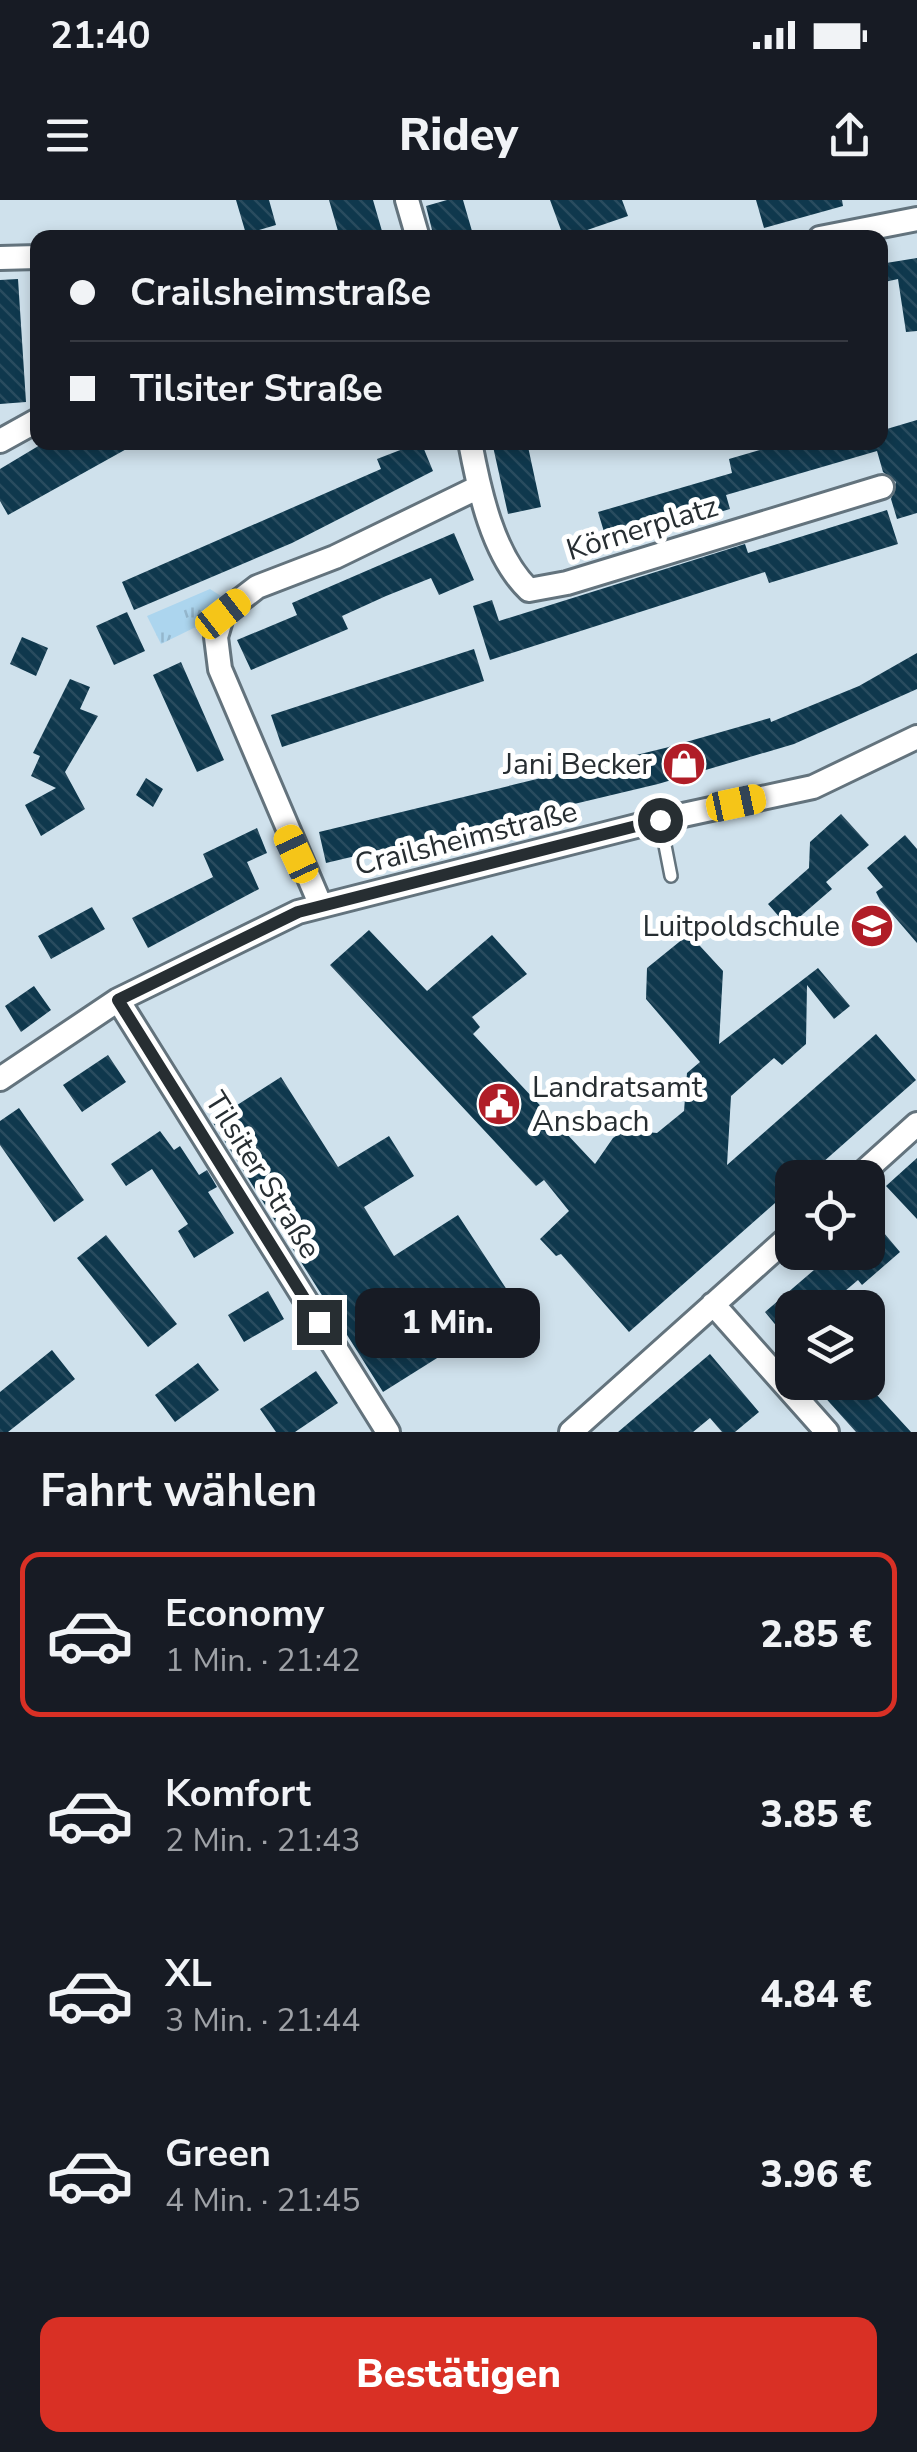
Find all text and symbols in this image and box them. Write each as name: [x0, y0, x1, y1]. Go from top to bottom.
text: 21:40: [50, 10, 151, 61]
text: Ridey: [399, 105, 518, 166]
icon: menu: [40, 108, 95, 163]
icon: share: [822, 108, 877, 163]
text: Crailsheimstraße: [130, 267, 431, 318]
text: Tilsiter Straße: [130, 363, 383, 414]
street label: Körnerplatz: [561, 486, 723, 571]
car: [190, 584, 256, 644]
shop icon: Jani Becker: [661, 741, 707, 787]
place label: Jani Becker: [502, 744, 652, 785]
car: [704, 782, 768, 824]
street label: Crailsheimstraße: [350, 791, 582, 886]
route start: [638, 798, 683, 843]
car: [270, 820, 322, 888]
school or university icon: Luitpoldschule: [849, 903, 895, 949]
place label: Luitpoldschule: [642, 906, 840, 947]
place label: Landratsamt Ansbach: [532, 1067, 703, 1142]
public building icon: Landratsamt Ansbach: [476, 1081, 522, 1127]
street label: Tilsiter Straße: [195, 1084, 330, 1267]
map controls: [775, 1160, 885, 1400]
button: locate: [775, 1160, 885, 1270]
callout: 1 Min.: [354, 1287, 539, 1357]
button: layers: [775, 1290, 885, 1400]
route end: [297, 1300, 342, 1345]
text: 1 Min.: [401, 1301, 494, 1344]
text: Fahrt wählen: [40, 1461, 317, 1522]
text: Economy: [165, 1588, 324, 1639]
icon: car: [45, 1590, 135, 1680]
text: 2.85 €: [760, 1609, 872, 1660]
text: 1 Min. · 21:42: [165, 1639, 361, 1682]
text: Komfort: [165, 1768, 311, 1819]
icon: car: [45, 1770, 135, 1860]
text: 3.85 €: [760, 1789, 872, 1840]
text: 2 Min. · 21:43: [165, 1819, 361, 1862]
text: XL: [165, 1948, 212, 1999]
icon: car: [45, 1950, 135, 2040]
text: 4.84 €: [760, 1969, 872, 2020]
text: 3 Min. · 21:44: [165, 1999, 361, 2042]
text: Green: [165, 2128, 271, 2179]
icon: car: [45, 2130, 135, 2220]
text: 3.96 €: [760, 2149, 872, 2200]
text: 4 Min. · 21:45: [165, 2179, 361, 2222]
button: Bestätigen: [40, 2317, 877, 2432]

